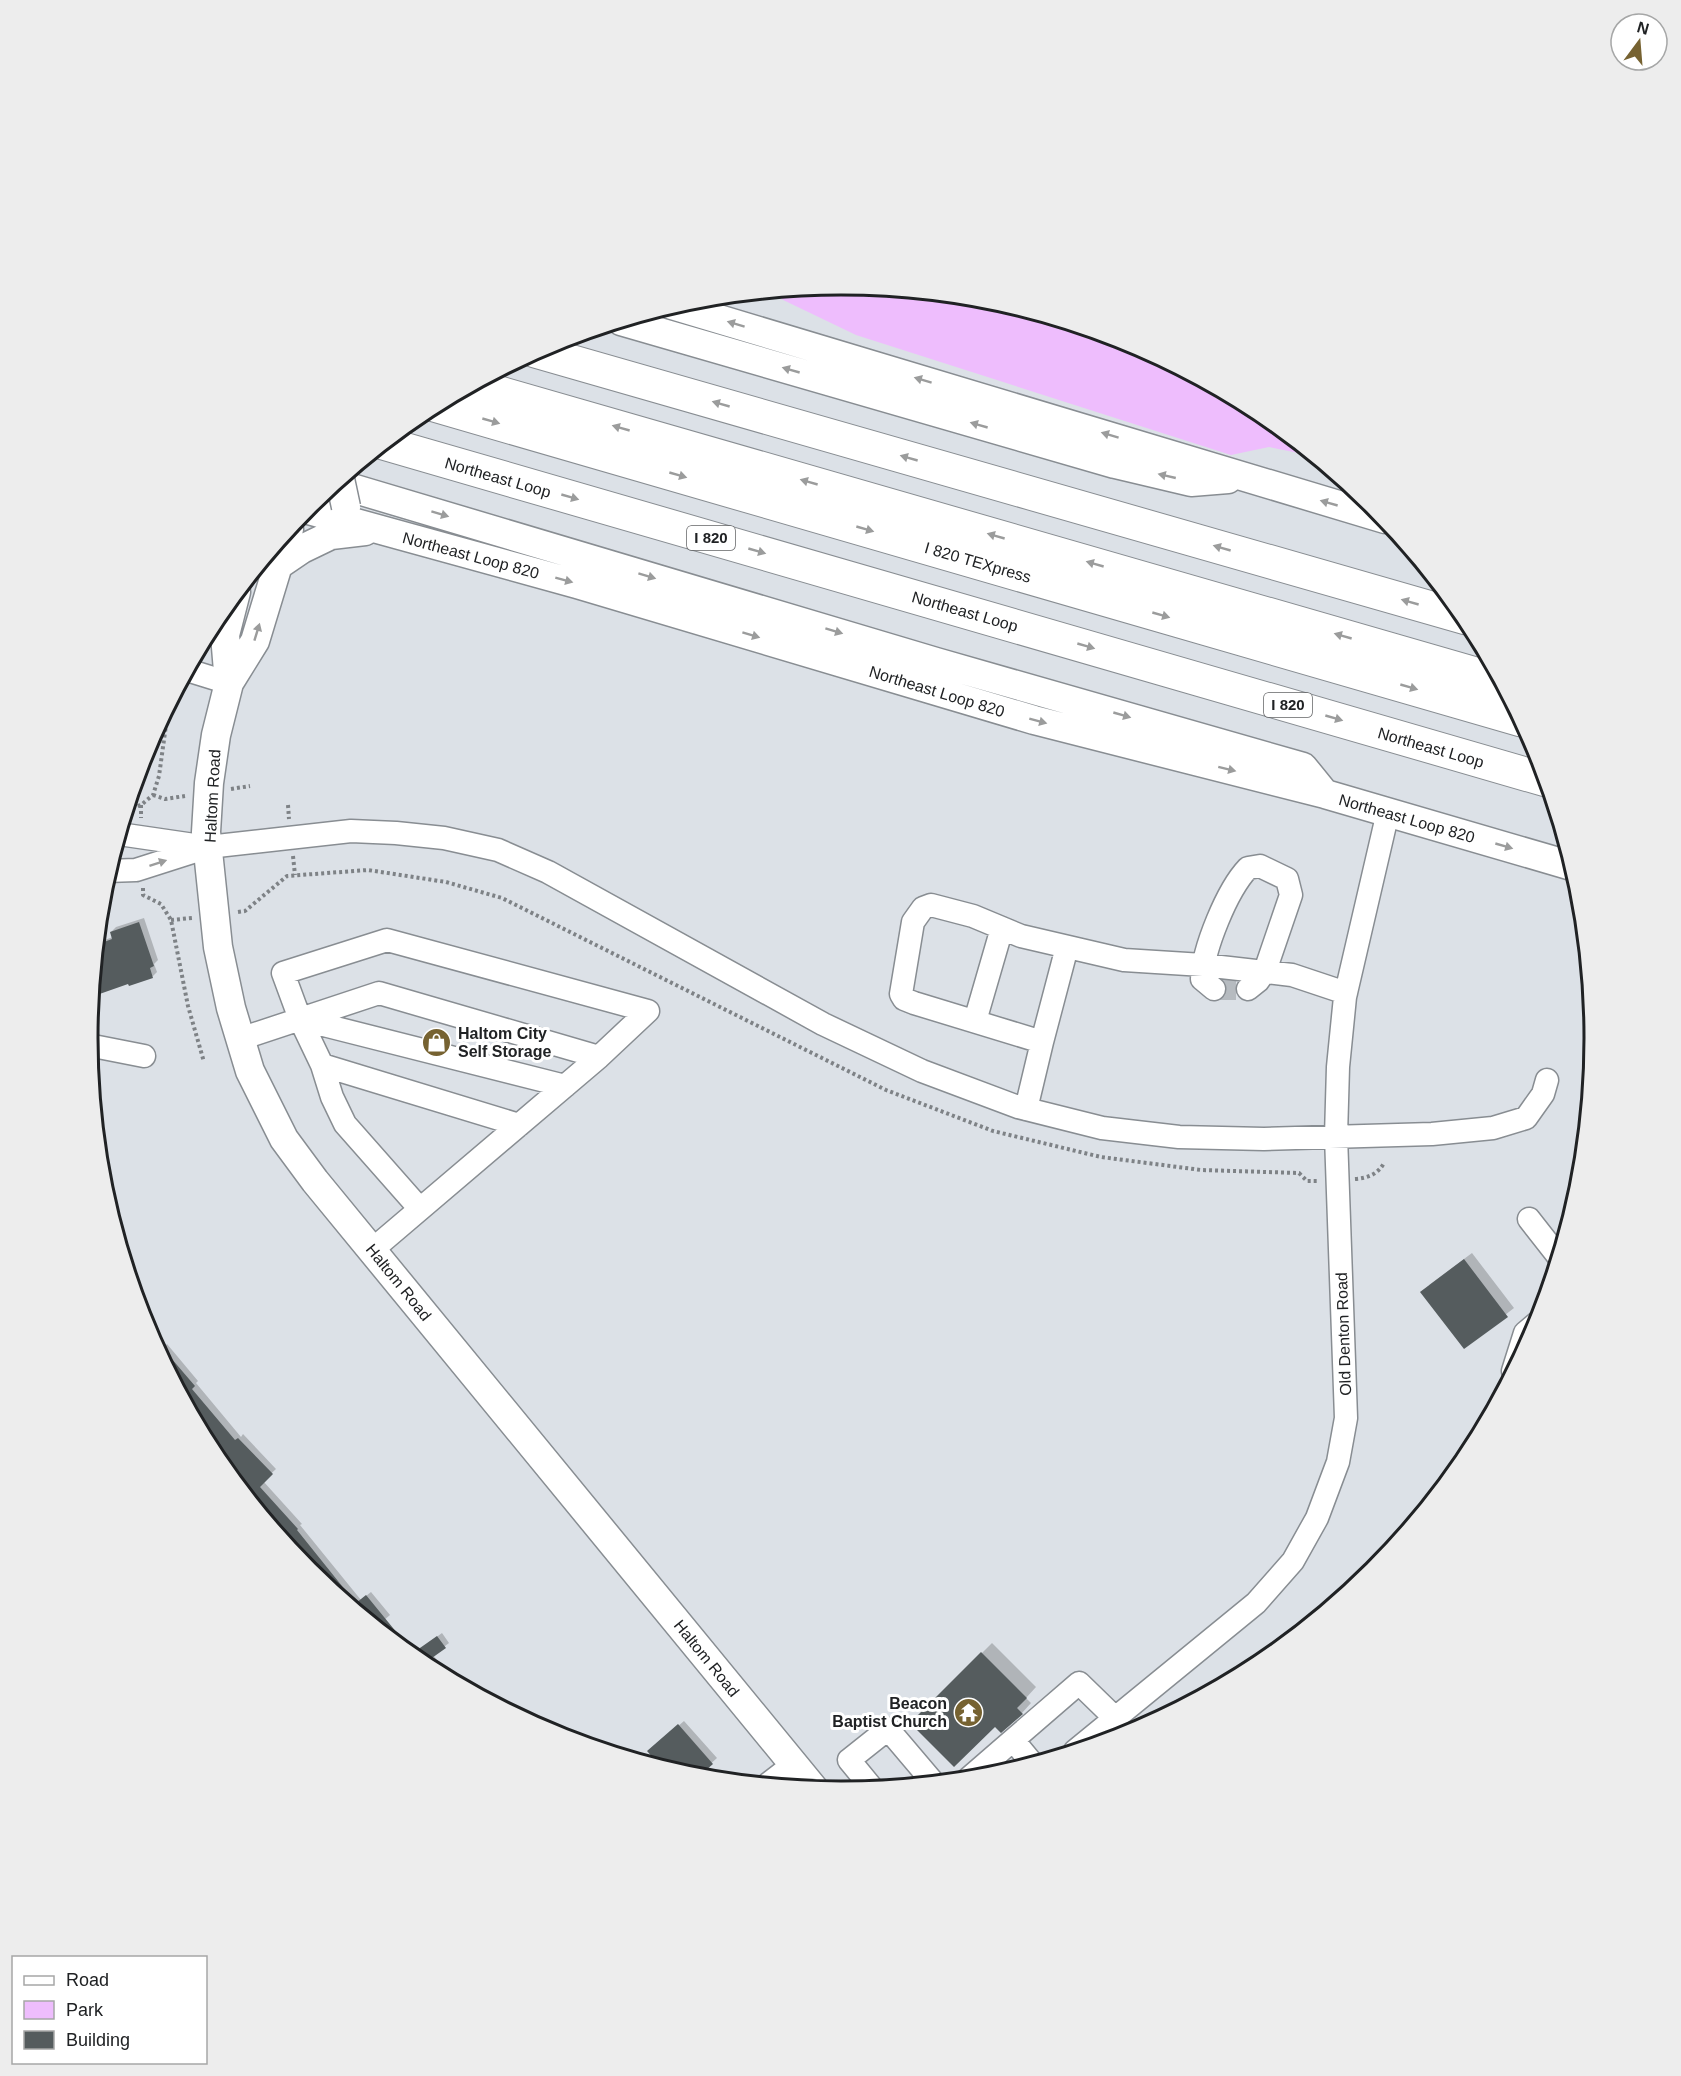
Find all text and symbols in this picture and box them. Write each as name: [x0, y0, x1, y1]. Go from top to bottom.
north arrow: [1609, 12, 1669, 72]
text: N: [1635, 18, 1651, 38]
one-way arrow: [727, 319, 745, 328]
one-way arrow: [782, 365, 800, 374]
one-way arrow: [914, 375, 932, 384]
one-way arrow: [712, 399, 730, 408]
one-way arrow: [482, 417, 500, 426]
one-way arrow: [970, 420, 988, 429]
one-way arrow: [612, 423, 630, 432]
one-way arrow: [1101, 430, 1119, 439]
one-way arrow: [900, 453, 918, 462]
street label: Northeast Loop: [443, 454, 553, 501]
one-way arrow: [669, 471, 687, 480]
one-way arrow: [1158, 471, 1176, 481]
one-way arrow: [800, 477, 818, 486]
one-way arrow: [561, 493, 579, 502]
one-way arrow: [1320, 498, 1338, 507]
one-way arrow: [431, 510, 449, 519]
one-way arrow: [856, 525, 874, 534]
road number: I 820: [687, 526, 735, 550]
street label: Northeast Loop 820: [401, 529, 541, 582]
one-way arrow: [987, 531, 1005, 540]
street label: I 820 TEXpress: [923, 539, 1033, 586]
one-way arrow: [1213, 543, 1231, 552]
one-way arrow: [748, 547, 766, 556]
one-way arrow: [1086, 559, 1104, 568]
one-way arrow: [638, 572, 656, 581]
one-way arrow: [555, 576, 573, 585]
street label: Northeast Loop: [910, 588, 1020, 635]
one-way arrow: [1400, 597, 1418, 606]
one-way arrow: [1152, 611, 1170, 620]
one-way arrow: [253, 623, 263, 641]
one-way arrow: [825, 627, 843, 636]
one-way arrow: [742, 631, 760, 640]
one-way arrow: [1334, 631, 1352, 640]
one-way arrow: [1077, 642, 1095, 651]
street label: Northeast Loop 820: [867, 663, 1007, 720]
one-way arrow: [1400, 683, 1418, 692]
road number: I 820: [1264, 693, 1312, 717]
one-way arrow: [1113, 711, 1131, 720]
one-way arrow: [1325, 714, 1343, 723]
one-way arrow: [1029, 717, 1047, 726]
street label: Northeast Loop: [1376, 724, 1486, 771]
street label: Haltom Road: [202, 749, 223, 843]
one-way arrow: [1218, 765, 1236, 775]
street label: Northeast Loop 820: [1337, 791, 1477, 846]
one-way arrow: [1495, 842, 1513, 851]
one-way arrow: [149, 857, 167, 867]
place label: Haltom City Self Storage: [458, 1025, 551, 1060]
shop icon: Haltom City Self Storage: [421, 1026, 453, 1058]
street label: Haltom Road: [363, 1241, 435, 1324]
street label: Old Denton Road: [1333, 1272, 1354, 1396]
street label: Haltom Road: [671, 1617, 743, 1700]
place label: Beacon Baptist Church: [832, 1695, 947, 1730]
temple icon: Beacon Baptist Church: [952, 1696, 984, 1728]
legend: [12, 1956, 207, 2064]
text: Road: [66, 1970, 109, 1990]
text: Park: [66, 2000, 104, 2020]
text: Building: [66, 2030, 130, 2050]

